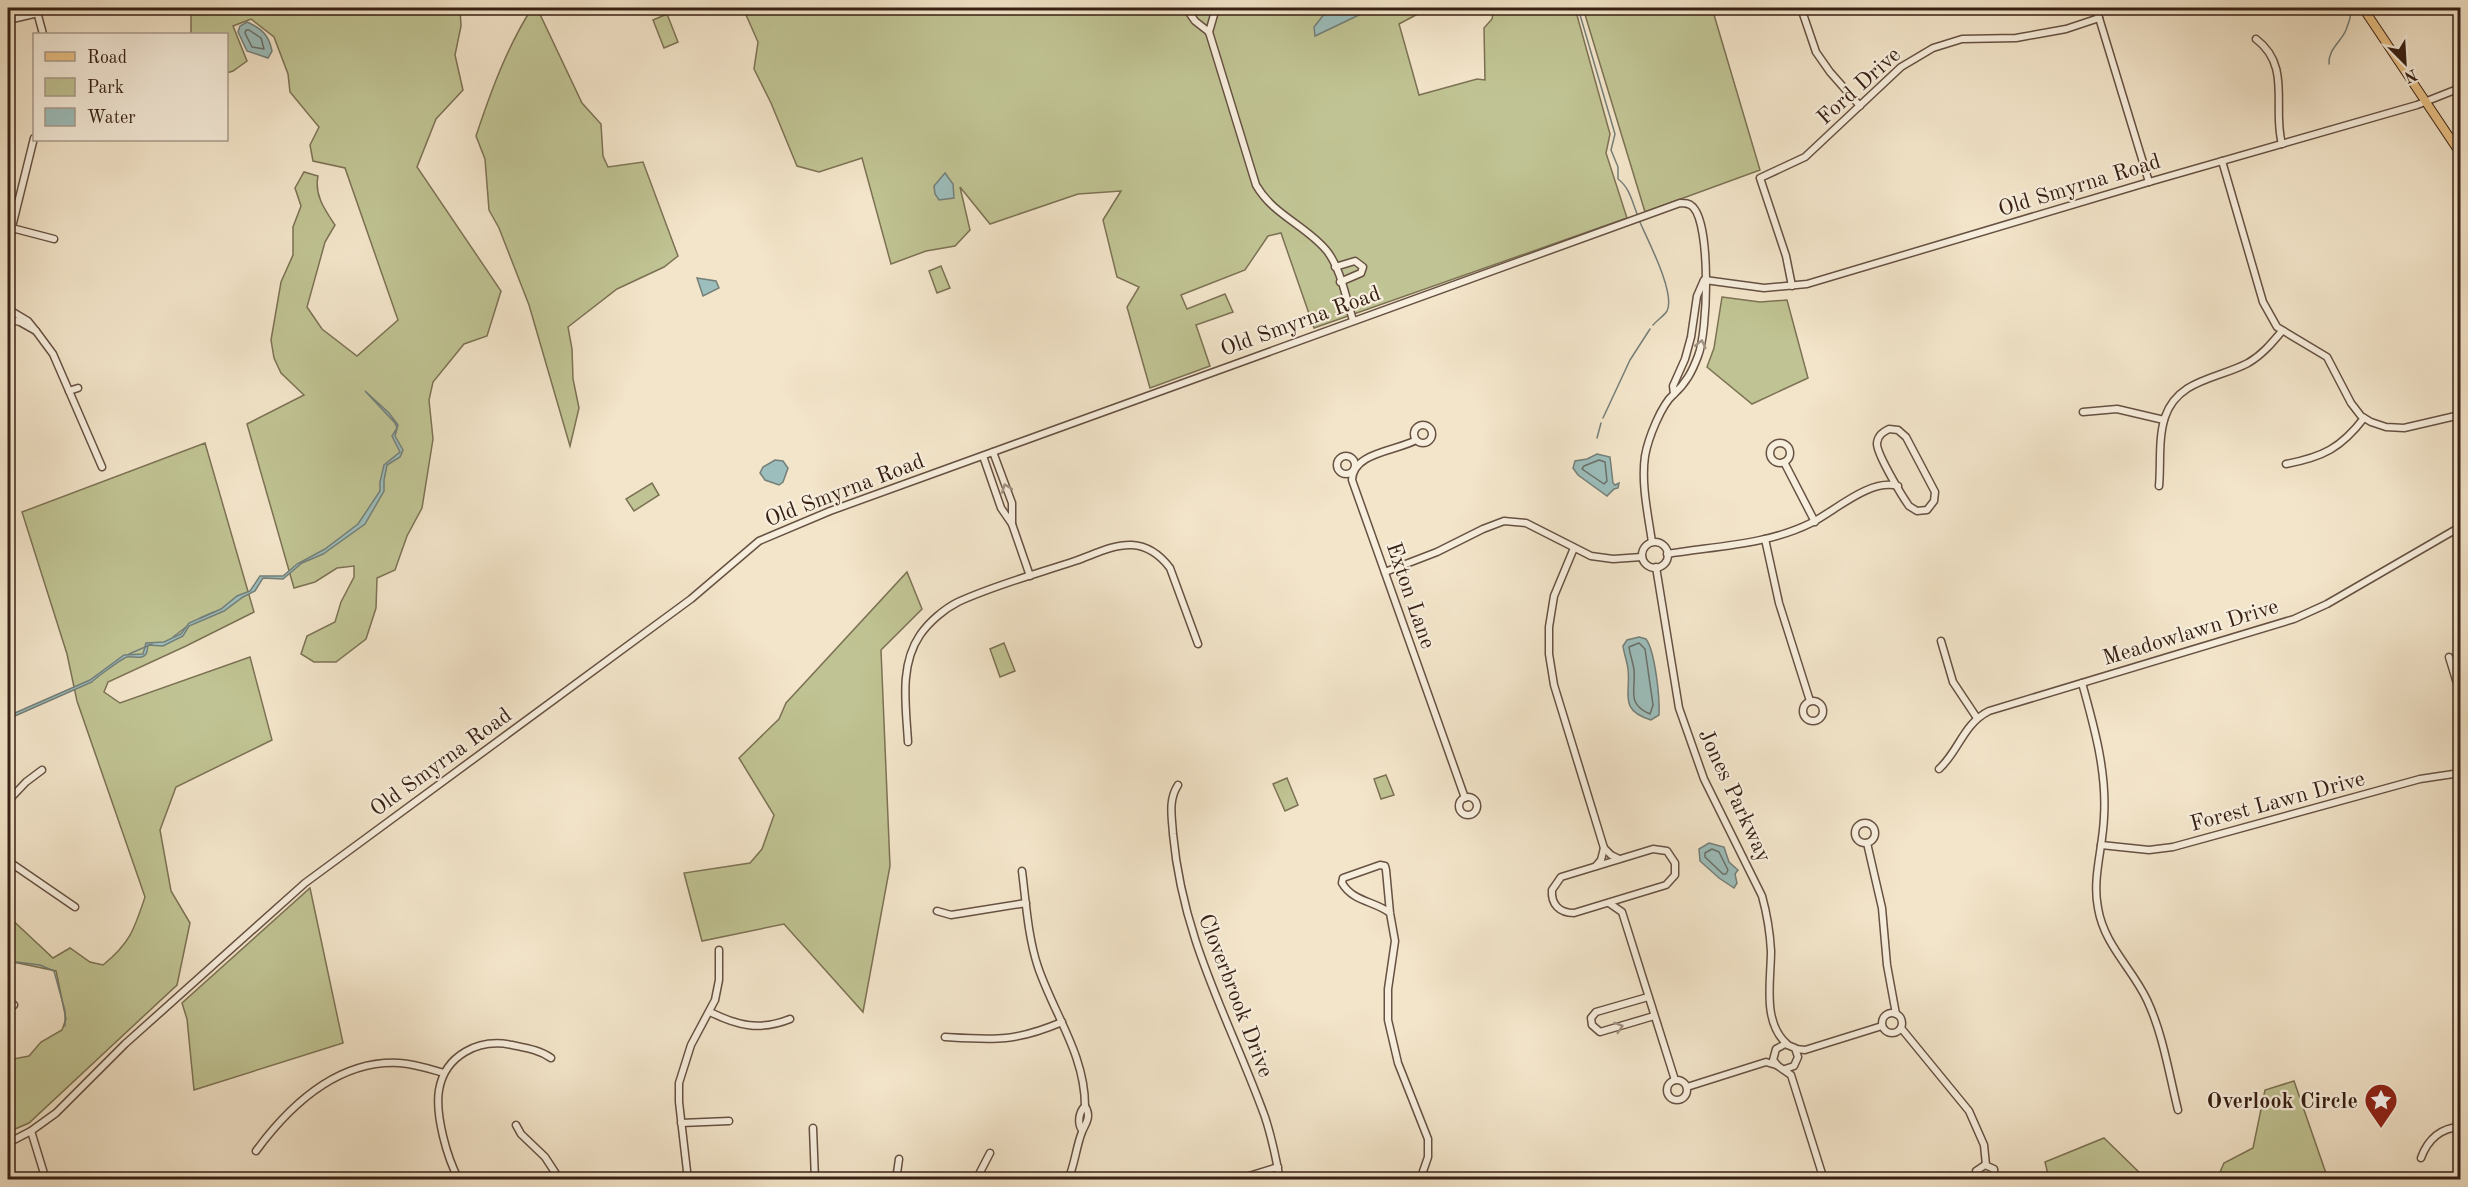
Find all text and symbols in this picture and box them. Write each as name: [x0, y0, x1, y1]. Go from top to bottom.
legend: [33, 33, 228, 141]
north arrow: [2375, 33, 2435, 93]
street label: Ford Drive: [1813, 44, 1905, 129]
text: Road: [87, 49, 127, 67]
text: N: [2401, 65, 2419, 85]
text: Park: [87, 79, 124, 97]
text: Water: [87, 109, 136, 127]
street label: Old Smyrna Road: [1996, 151, 2163, 221]
street label: Old Smyrna Road: [1218, 283, 1384, 361]
one-way arrow: [1694, 339, 1707, 349]
street label: Old Smyrna Road: [762, 450, 927, 531]
one-way arrow: [1001, 483, 1014, 493]
street label: Exton Lane: [1382, 540, 1439, 652]
street label: Meadowlawn Drive: [2100, 596, 2281, 670]
street label: Old Smyrna Road: [366, 704, 516, 821]
street label: Jones Parkway: [1694, 726, 1775, 866]
street label: Forest Lawn Drive: [2188, 768, 2367, 836]
street label: Cloverbrook Drive: [1194, 911, 1276, 1080]
one-way arrow: [1614, 1022, 1624, 1034]
place icon: Overlook Circle: [2363, 1082, 2399, 1129]
place label: Overlook Circle: [2207, 1091, 2358, 1113]

